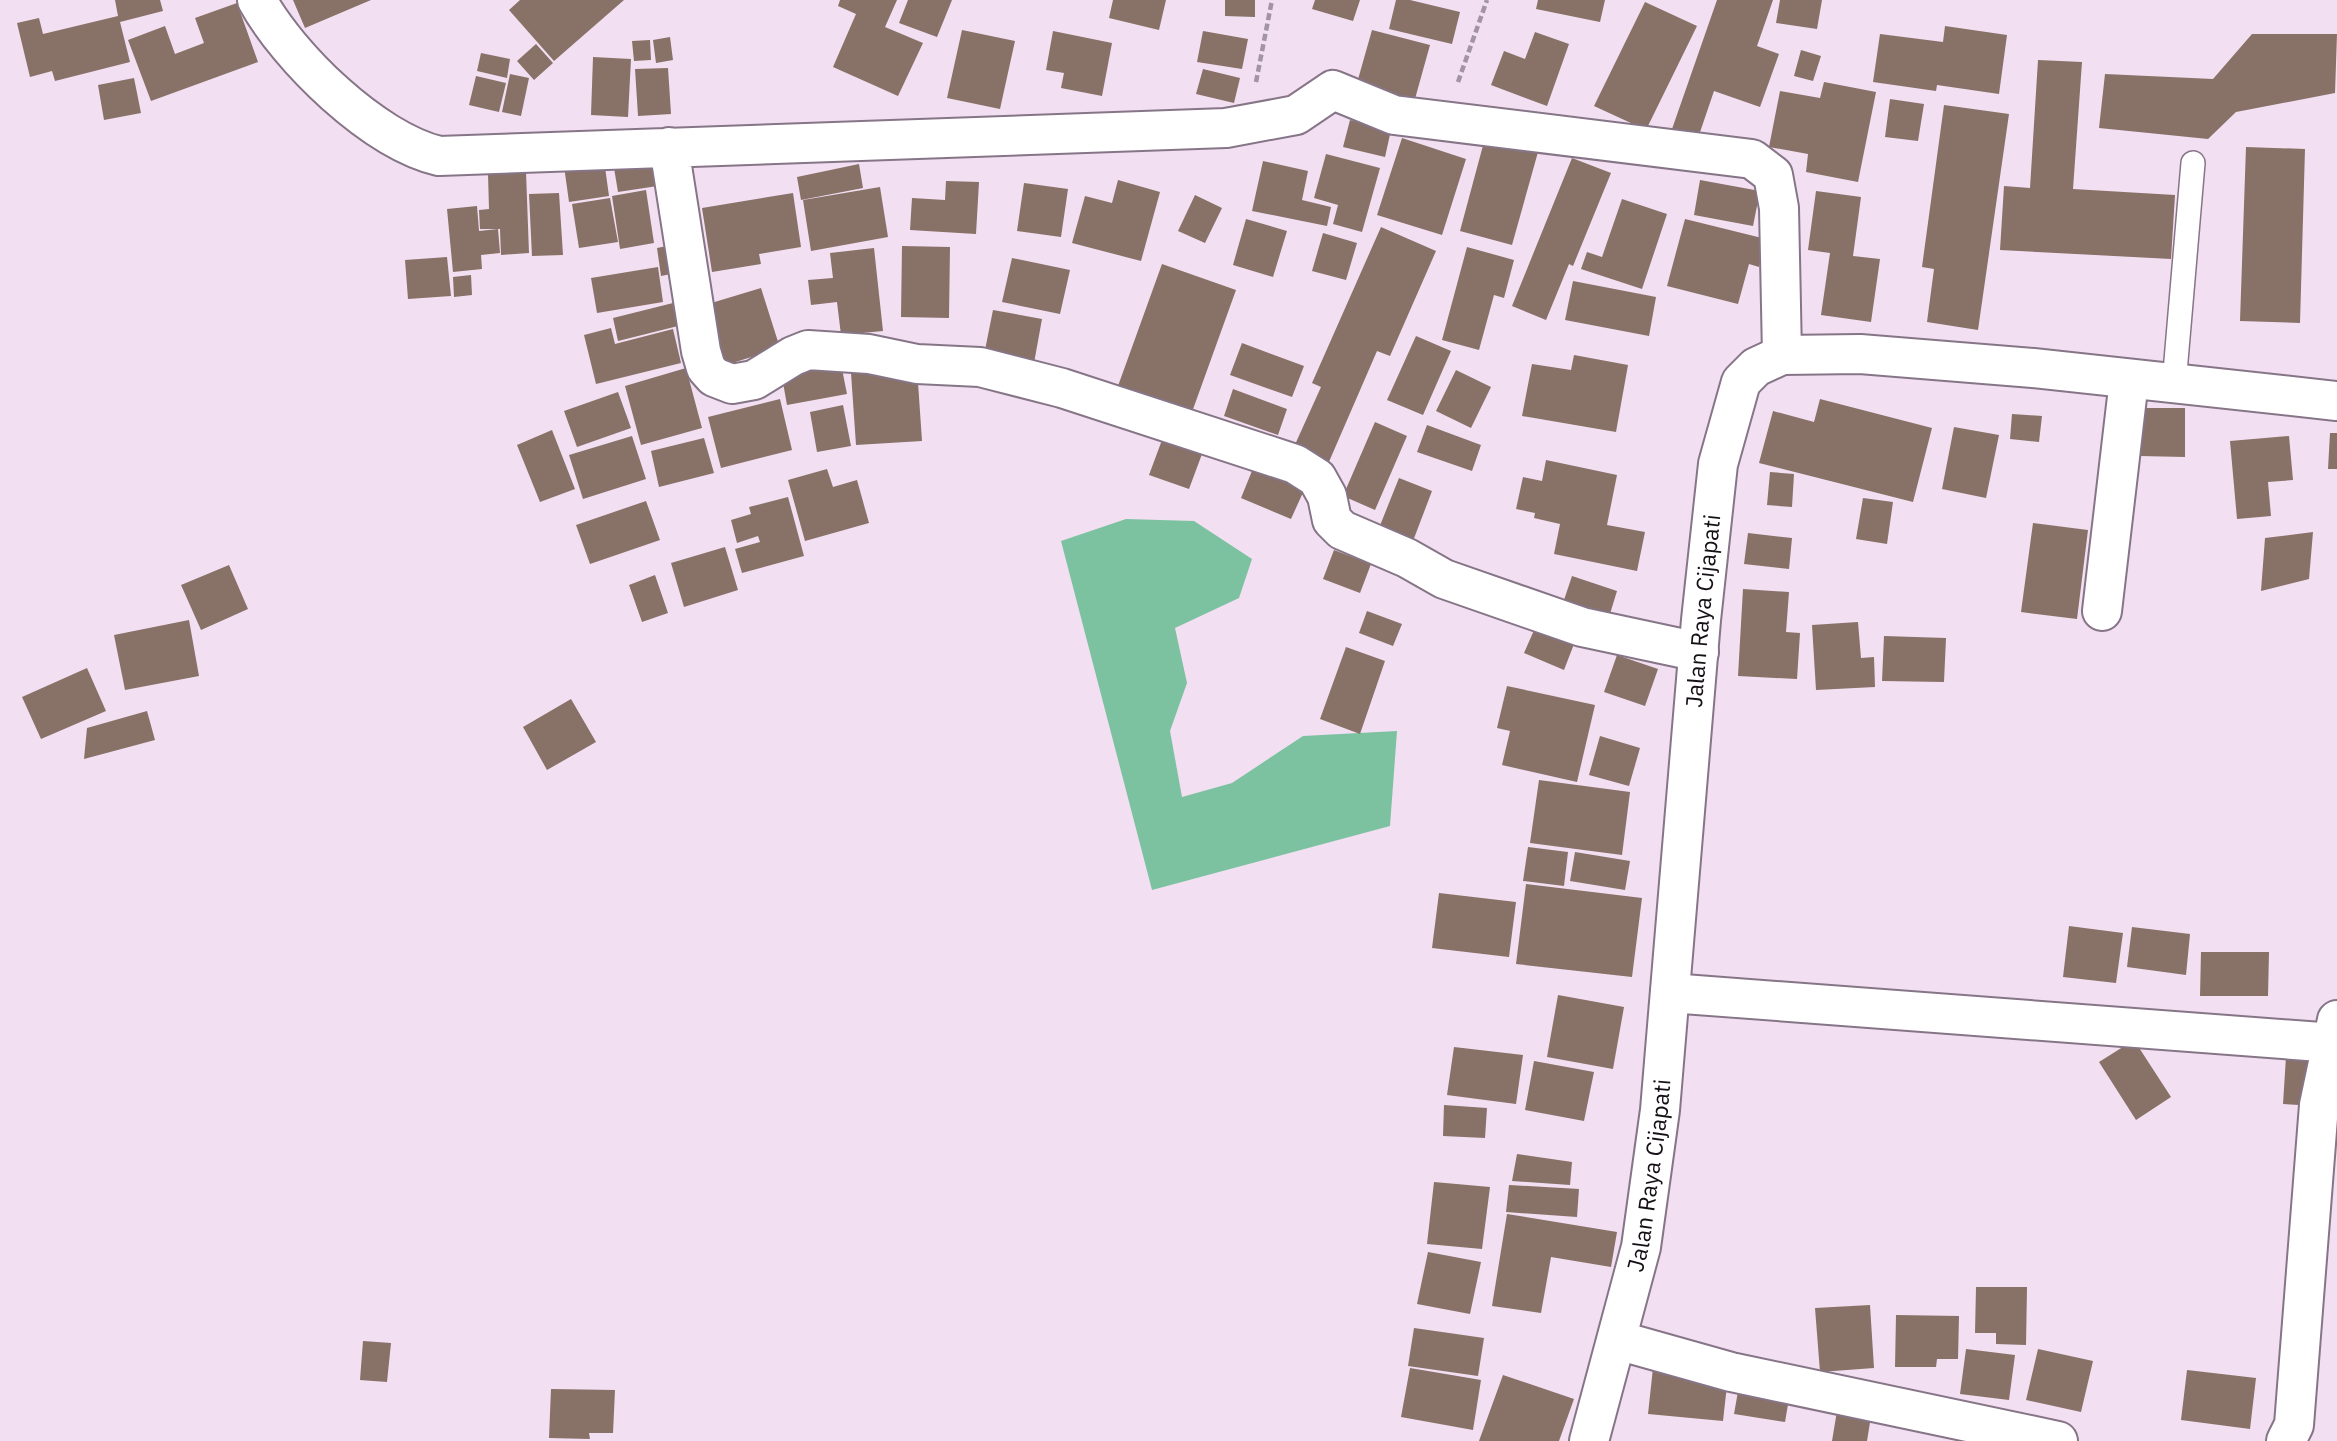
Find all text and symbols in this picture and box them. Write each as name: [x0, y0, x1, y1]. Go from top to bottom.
street label: Jalan Raya Cijapati: [1678, 513, 1726, 709]
street label: Jalan Raya Cijapati: [1619, 1078, 1677, 1275]

